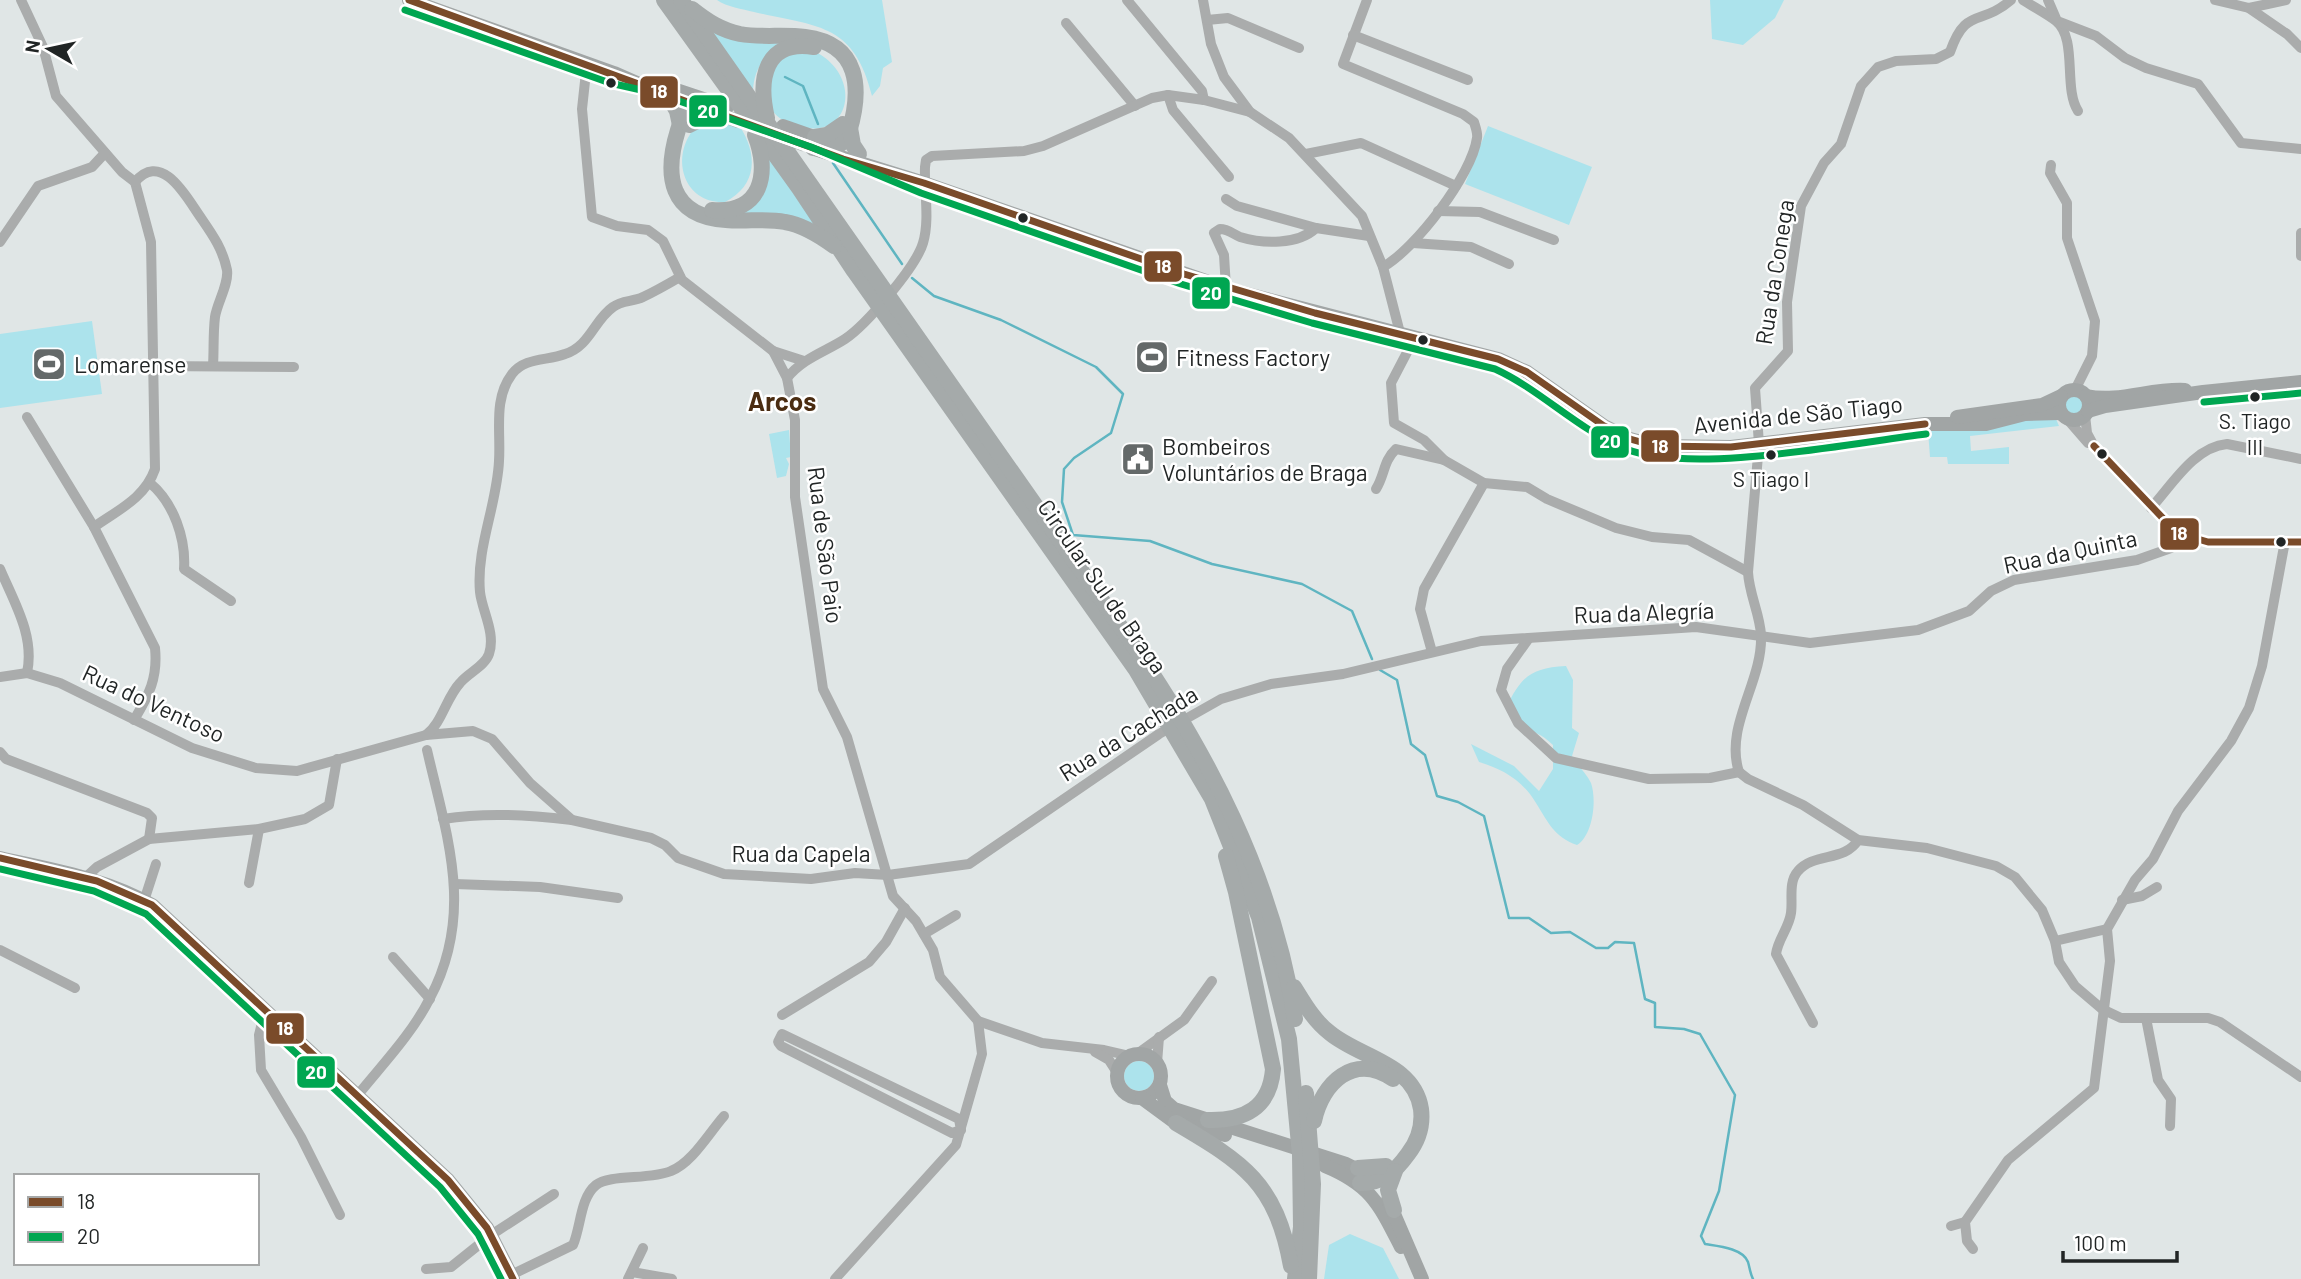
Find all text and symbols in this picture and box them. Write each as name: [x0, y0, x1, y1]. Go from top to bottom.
north arrow: [14, 14, 84, 84]
text: N: [19, 38, 44, 54]
line badge: 18: [639, 75, 679, 109]
unlabelled marker: [604, 76, 618, 90]
text: 18: [650, 79, 668, 102]
line badge: 20: [688, 94, 728, 128]
text: 20: [697, 99, 719, 122]
street label: Rua da Conega: [1749, 197, 1799, 347]
unlabelled marker: [1016, 211, 1030, 225]
line badge: 18: [1143, 250, 1183, 283]
text: 18: [1154, 254, 1172, 277]
line badge: 20: [1191, 276, 1231, 310]
text: 20: [1200, 281, 1222, 304]
unlabelled marker: [1416, 333, 1430, 347]
sports icon: Fitness Factory: [1133, 338, 1171, 376]
place label: Fitness Factory: [1176, 343, 1331, 371]
sports icon: Lomarense: [30, 345, 68, 383]
place label: Lomarense: [74, 350, 187, 378]
district label: Arcos: [748, 385, 816, 416]
street label: Avenida de São Tiago: [1692, 389, 1904, 439]
marker: S. Tiago III: [2248, 390, 2262, 404]
place label: S. Tiago III: [2219, 408, 2291, 459]
line badge: 20: [1590, 425, 1630, 459]
text: 20: [1599, 429, 1621, 452]
line badge: 18: [1640, 429, 1680, 463]
place label: Bombeiros Voluntários de Braga: [1162, 432, 1367, 486]
text: 18: [1651, 434, 1669, 457]
public building icon: Bombeiros Voluntários de Braga: [1119, 440, 1157, 478]
unlabelled marker: [2095, 447, 2109, 461]
marker: S Tiago I: [1764, 448, 1778, 462]
street label: Rua de São Paio: [802, 465, 850, 625]
place label: S Tiago I: [1733, 466, 1809, 491]
street label: Circular Sul de Braga: [1032, 494, 1174, 678]
line badge: 18: [2159, 517, 2200, 551]
text: 18: [2170, 521, 2188, 544]
street label: Rua da Quinta: [2001, 523, 2139, 579]
unlabelled marker: [2274, 535, 2288, 549]
street label: Rua da Alegría: [1573, 596, 1715, 628]
street label: Rua do Ventoso: [78, 658, 230, 748]
street label: Rua da Cachada: [1054, 679, 1202, 787]
street label: Rua da Capela: [731, 839, 871, 867]
line badge: 18: [265, 1012, 305, 1045]
text: 18: [276, 1016, 294, 1039]
line badge: 20: [296, 1055, 336, 1089]
text: 20: [305, 1060, 327, 1083]
legend: [14, 1174, 259, 1265]
text: 18: [77, 1188, 95, 1213]
scale bar: [2063, 1220, 2177, 1264]
text: 20: [77, 1223, 100, 1248]
text: 100 m: [2074, 1230, 2127, 1255]

